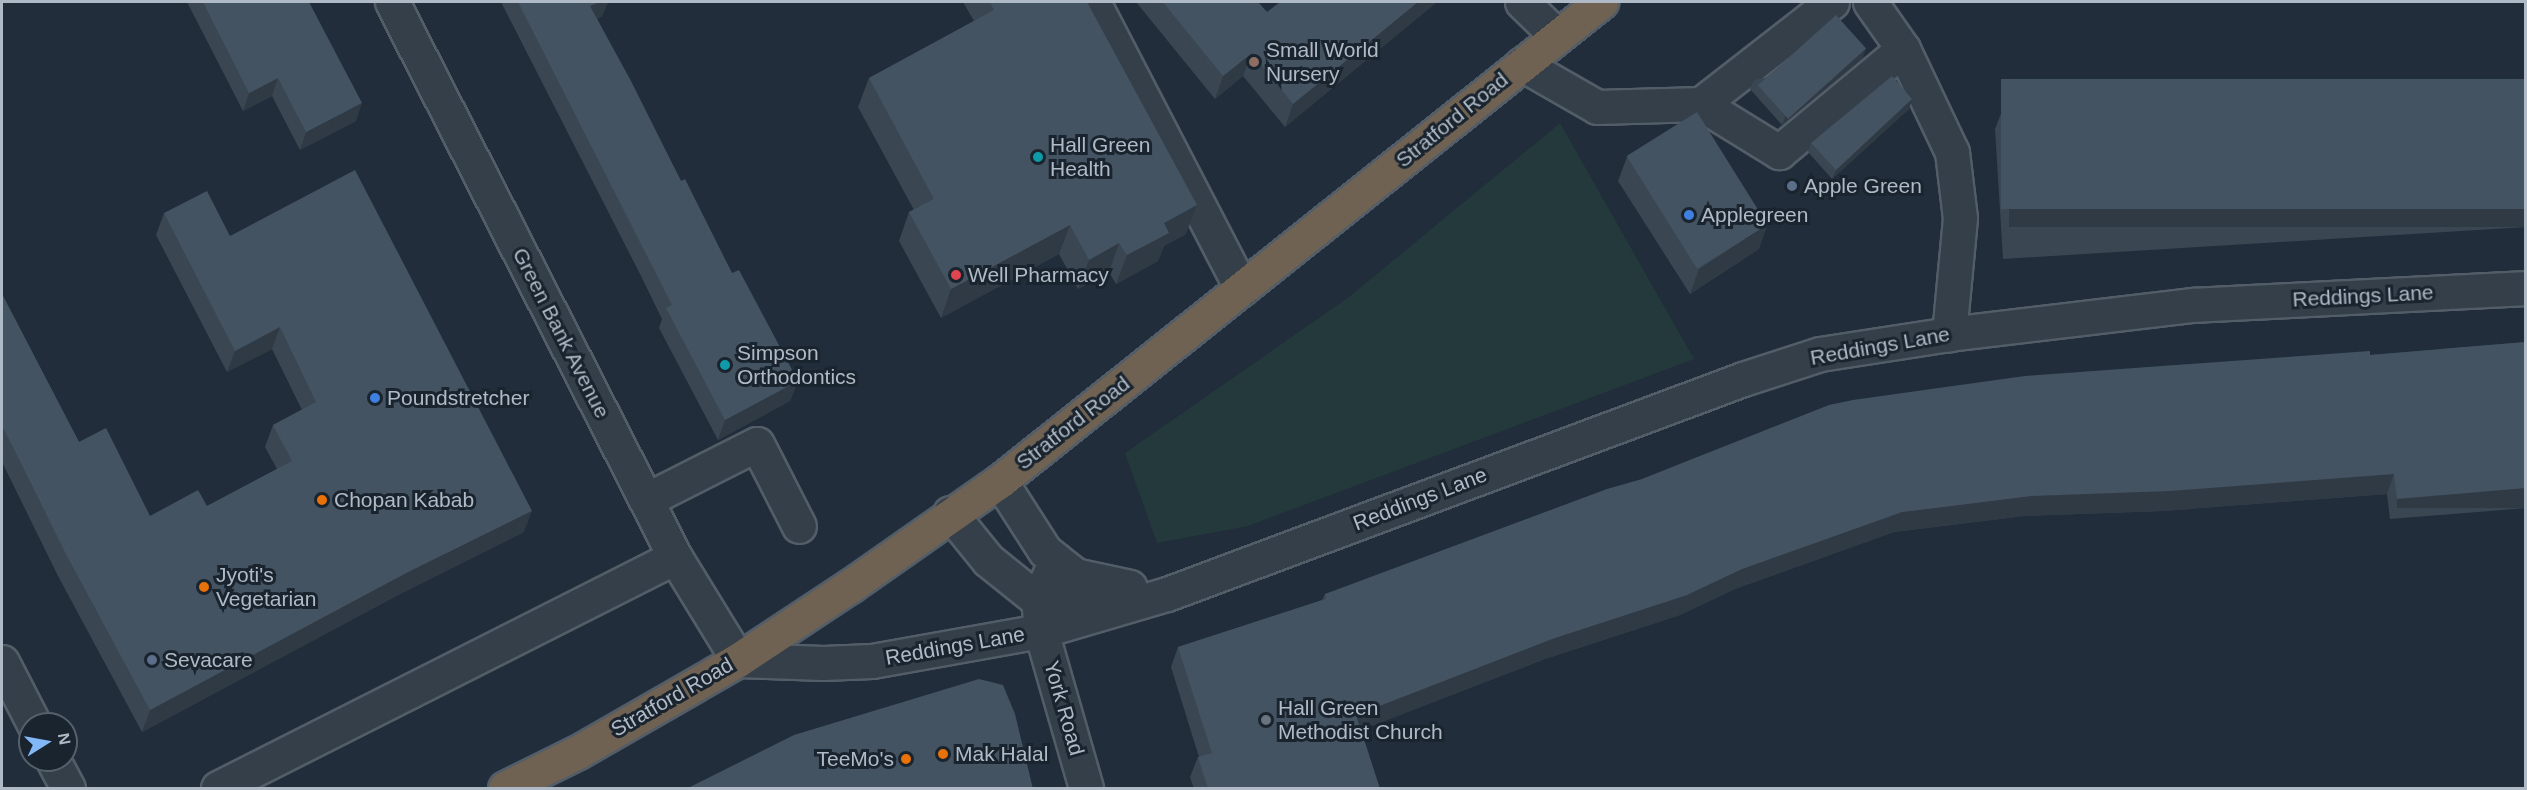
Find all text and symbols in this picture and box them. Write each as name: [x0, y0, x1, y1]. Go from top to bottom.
place label: Small World Nursery: [1266, 37, 1379, 87]
marker: Small World Nursery: [1247, 55, 1261, 69]
street label: Stratford Road: [1391, 67, 1513, 173]
place label: Hall Green Health: [1050, 132, 1150, 182]
marker: Hall Green Health: [1031, 150, 1045, 164]
place label: Apple Green: [1804, 173, 1922, 199]
marker: Apple Green: [1785, 179, 1799, 193]
place label: Applegreen: [1701, 202, 1808, 228]
marker: Applegreen: [1682, 208, 1696, 222]
street label: Green Bank Avenue: [507, 243, 615, 423]
place label: Well Pharmacy: [968, 262, 1109, 288]
marker: Well Pharmacy: [949, 268, 963, 282]
street label: Reddings Lane: [2292, 280, 2434, 312]
street label: Reddings Lane: [1808, 321, 1952, 371]
place label: Simpson Orthodontics: [737, 340, 856, 390]
marker: Simpson Orthodontics: [718, 358, 732, 372]
street label: Stratford Road: [1011, 371, 1135, 475]
place label: Poundstretcher: [387, 385, 529, 411]
marker: Poundstretcher: [368, 391, 382, 405]
street label: Reddings Lane: [1350, 462, 1490, 536]
place label: Chopan Kabab: [334, 487, 474, 513]
marker: Chopan Kabab: [315, 493, 329, 507]
place label: Jyoti's Vegetarian: [216, 562, 316, 612]
marker: Jyoti's Vegetarian: [197, 580, 211, 594]
street label: Reddings Lane: [883, 621, 1027, 671]
place label: Sevacare: [164, 647, 253, 673]
street label: Stratford Road: [607, 652, 737, 742]
marker: Sevacare: [145, 653, 159, 667]
street label: York Road: [1038, 658, 1090, 758]
place label: Hall Green Methodist Church: [1278, 695, 1443, 745]
north arrow: [18, 712, 78, 772]
marker: Hall Green Methodist Church: [1259, 713, 1273, 727]
text: N: [55, 732, 74, 746]
place label: Mak Halal: [955, 741, 1048, 767]
place label: TeeMo's: [816, 746, 894, 772]
marker: Mak Halal: [936, 747, 950, 761]
marker: TeeMo's: [899, 752, 913, 766]

